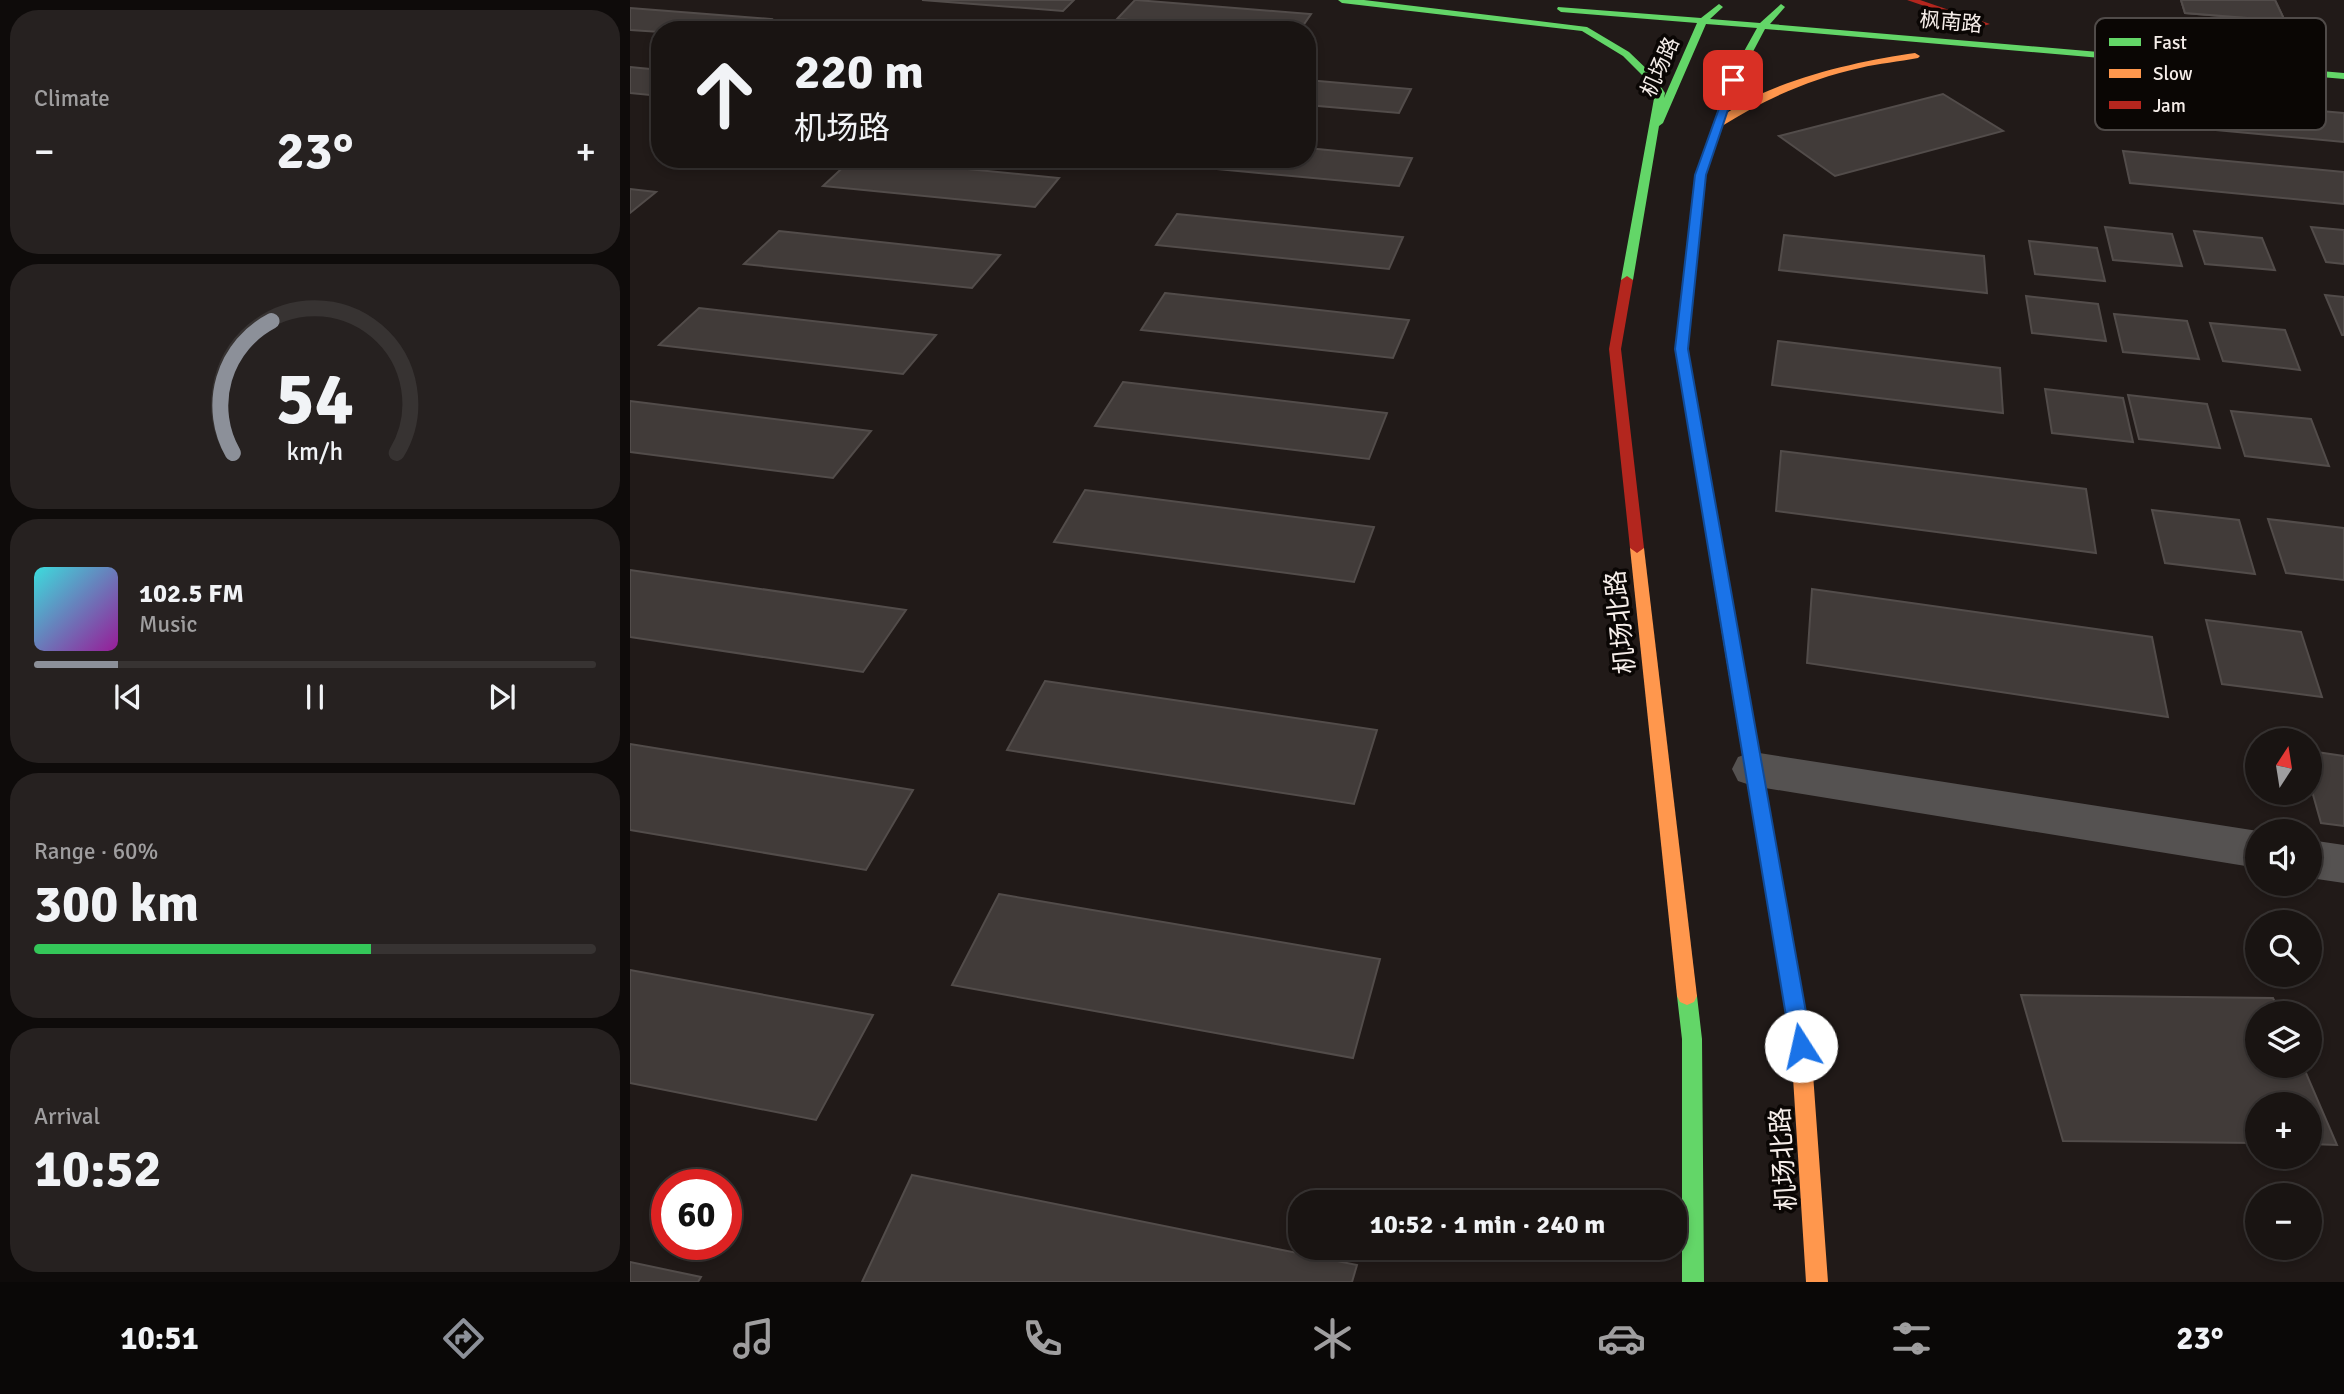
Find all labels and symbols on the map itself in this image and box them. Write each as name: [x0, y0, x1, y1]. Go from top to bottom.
street label: 枫南路: [1918, 6, 1984, 38]
legend: [2095, 18, 2326, 130]
text: Fast: [2153, 31, 2187, 55]
street label: 机场路: [1635, 33, 1685, 101]
pin: [1703, 50, 1763, 110]
text: Slow: [2153, 62, 2193, 86]
text: Jam: [2153, 94, 2186, 118]
street label: 机场北路: [1600, 569, 1642, 675]
north arrow: [2245, 728, 2322, 805]
position arrow: [1764, 1009, 1838, 1083]
street label: 机场北路: [1764, 1106, 1804, 1212]
speed limit sign: 60: [651, 1169, 742, 1260]

